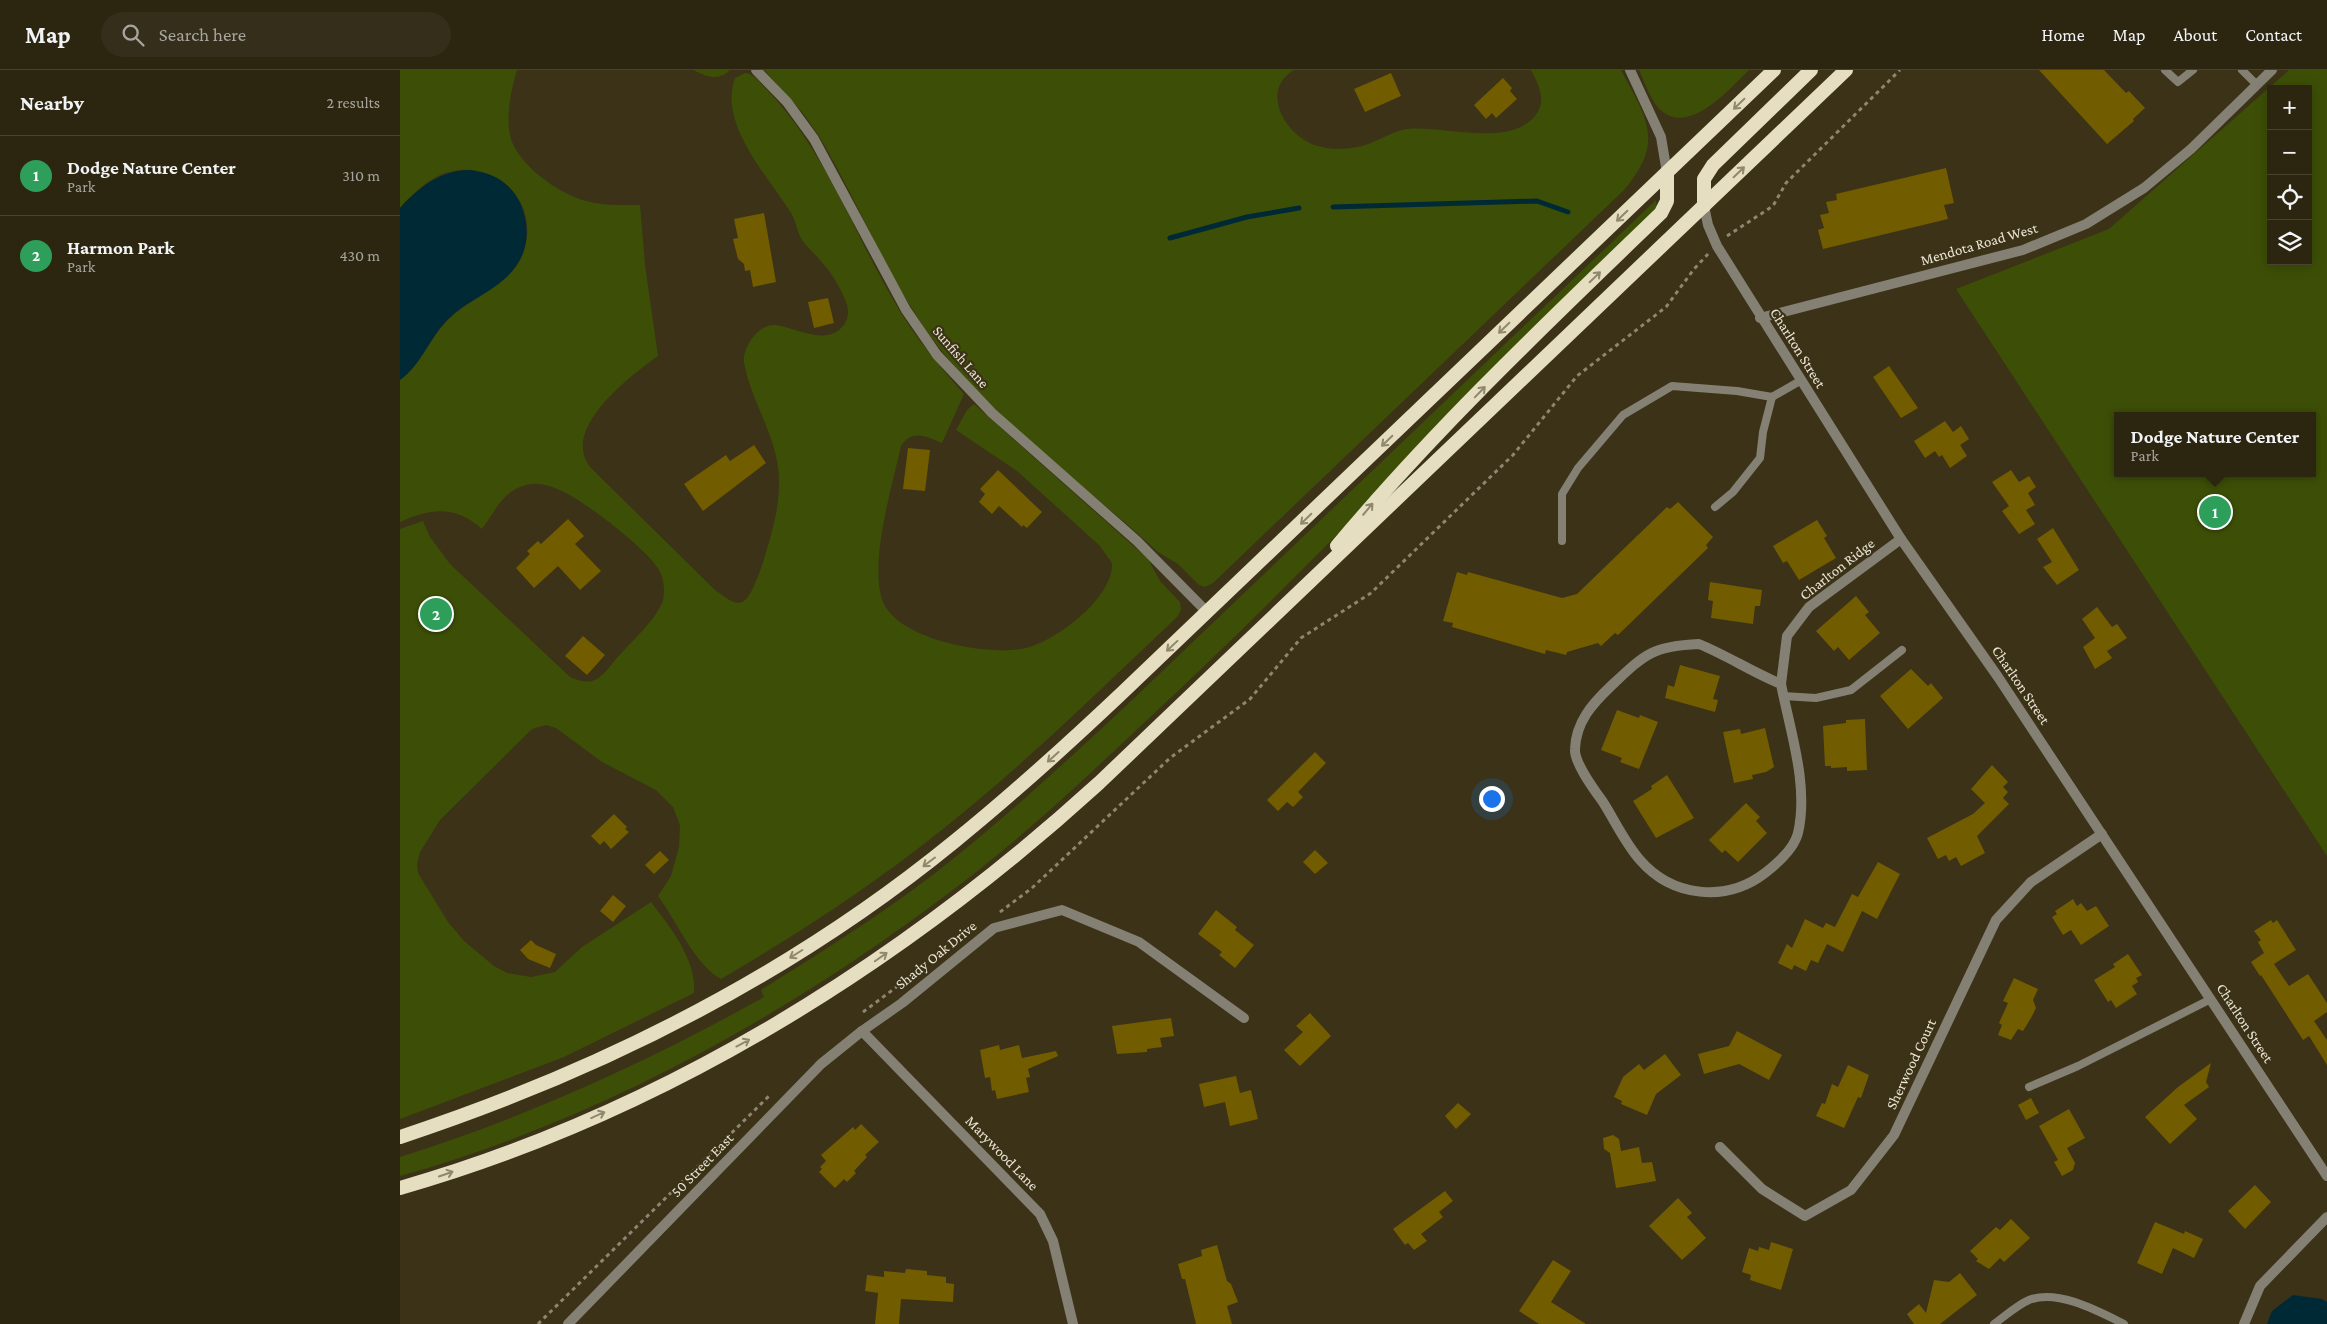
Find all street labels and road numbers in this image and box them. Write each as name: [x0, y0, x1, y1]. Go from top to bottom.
street label: Mendota Road West: [1919, 219, 2040, 268]
street label: Charlton Street: [1767, 305, 1830, 392]
street label: Sunfish Lane: [930, 323, 993, 392]
street label: Charlton Ridge: [1797, 535, 1878, 604]
street label: Charlton Street: [1989, 643, 2054, 728]
street label: Shady Oak Drive: [892, 917, 981, 993]
street label: Charlton Street: [2213, 980, 2277, 1067]
street label: Sherwood Court: [1883, 1015, 1939, 1112]
street label: Marywood Lane: [962, 1112, 1042, 1195]
street label: 50 Street East: [668, 1129, 737, 1200]

